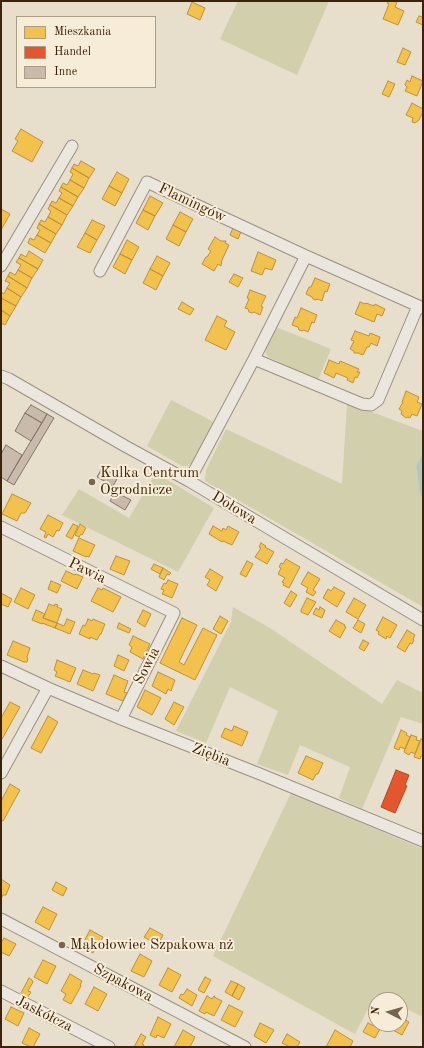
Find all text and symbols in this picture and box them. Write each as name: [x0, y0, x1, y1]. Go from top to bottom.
legend: [16, 16, 156, 88]
text: Mieszkania: [54, 26, 111, 38]
text: Handel: [54, 46, 91, 58]
text: Inne: [54, 66, 77, 78]
street label: Flamingów: [155, 180, 229, 226]
place label: Kulka Centrum Ogrodnicze: [100, 464, 199, 499]
marker: Kulka Centrum Ogrodnicze: [87, 477, 97, 487]
street label: Dołowa: [208, 488, 260, 528]
street label: Pawia: [65, 554, 109, 588]
street label: Sowia: [130, 644, 164, 688]
street label: Ziębia: [189, 739, 233, 771]
place label: Mąkołowiec Szpakowa nż: [70, 936, 233, 954]
marker: Mąkołowiec Szpakowa nż: [57, 940, 67, 950]
street label: Szpakowa: [90, 960, 156, 1006]
street label: Jaskółcza: [12, 992, 76, 1036]
north arrow: [368, 992, 408, 1032]
text: N: [371, 1006, 382, 1016]

